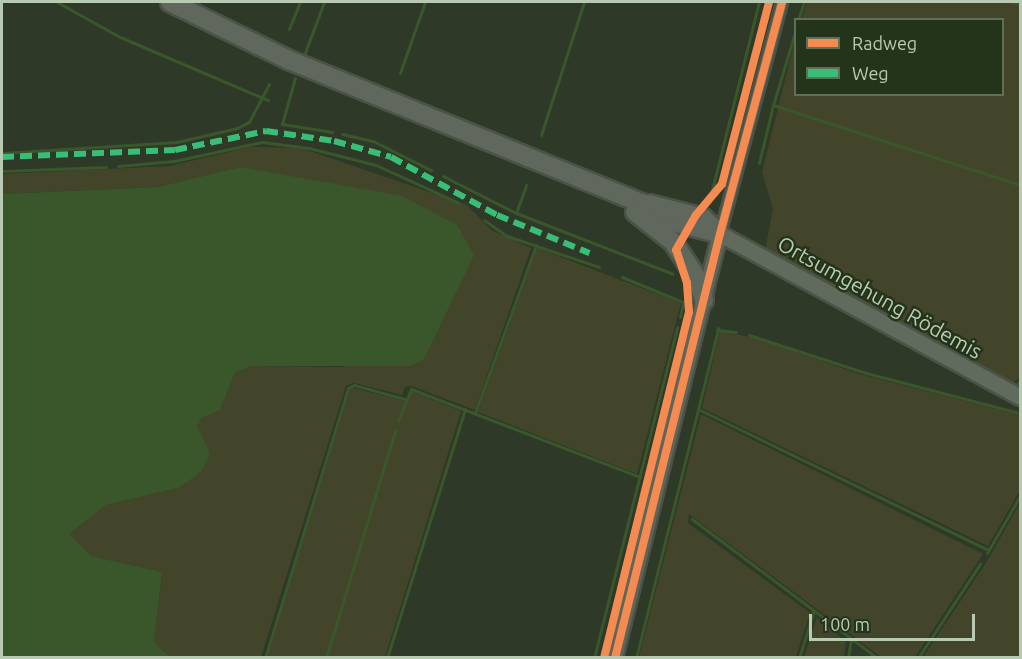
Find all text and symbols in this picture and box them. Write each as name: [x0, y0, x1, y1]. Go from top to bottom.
legend: [794, 18, 1004, 96]
text: Radweg: [852, 33, 917, 53]
text: Weg: [852, 63, 889, 83]
street label: Ortsumgehung Rödemis: [773, 230, 987, 364]
scale bar: [812, 602, 978, 640]
text: 100 m: [820, 614, 870, 634]

